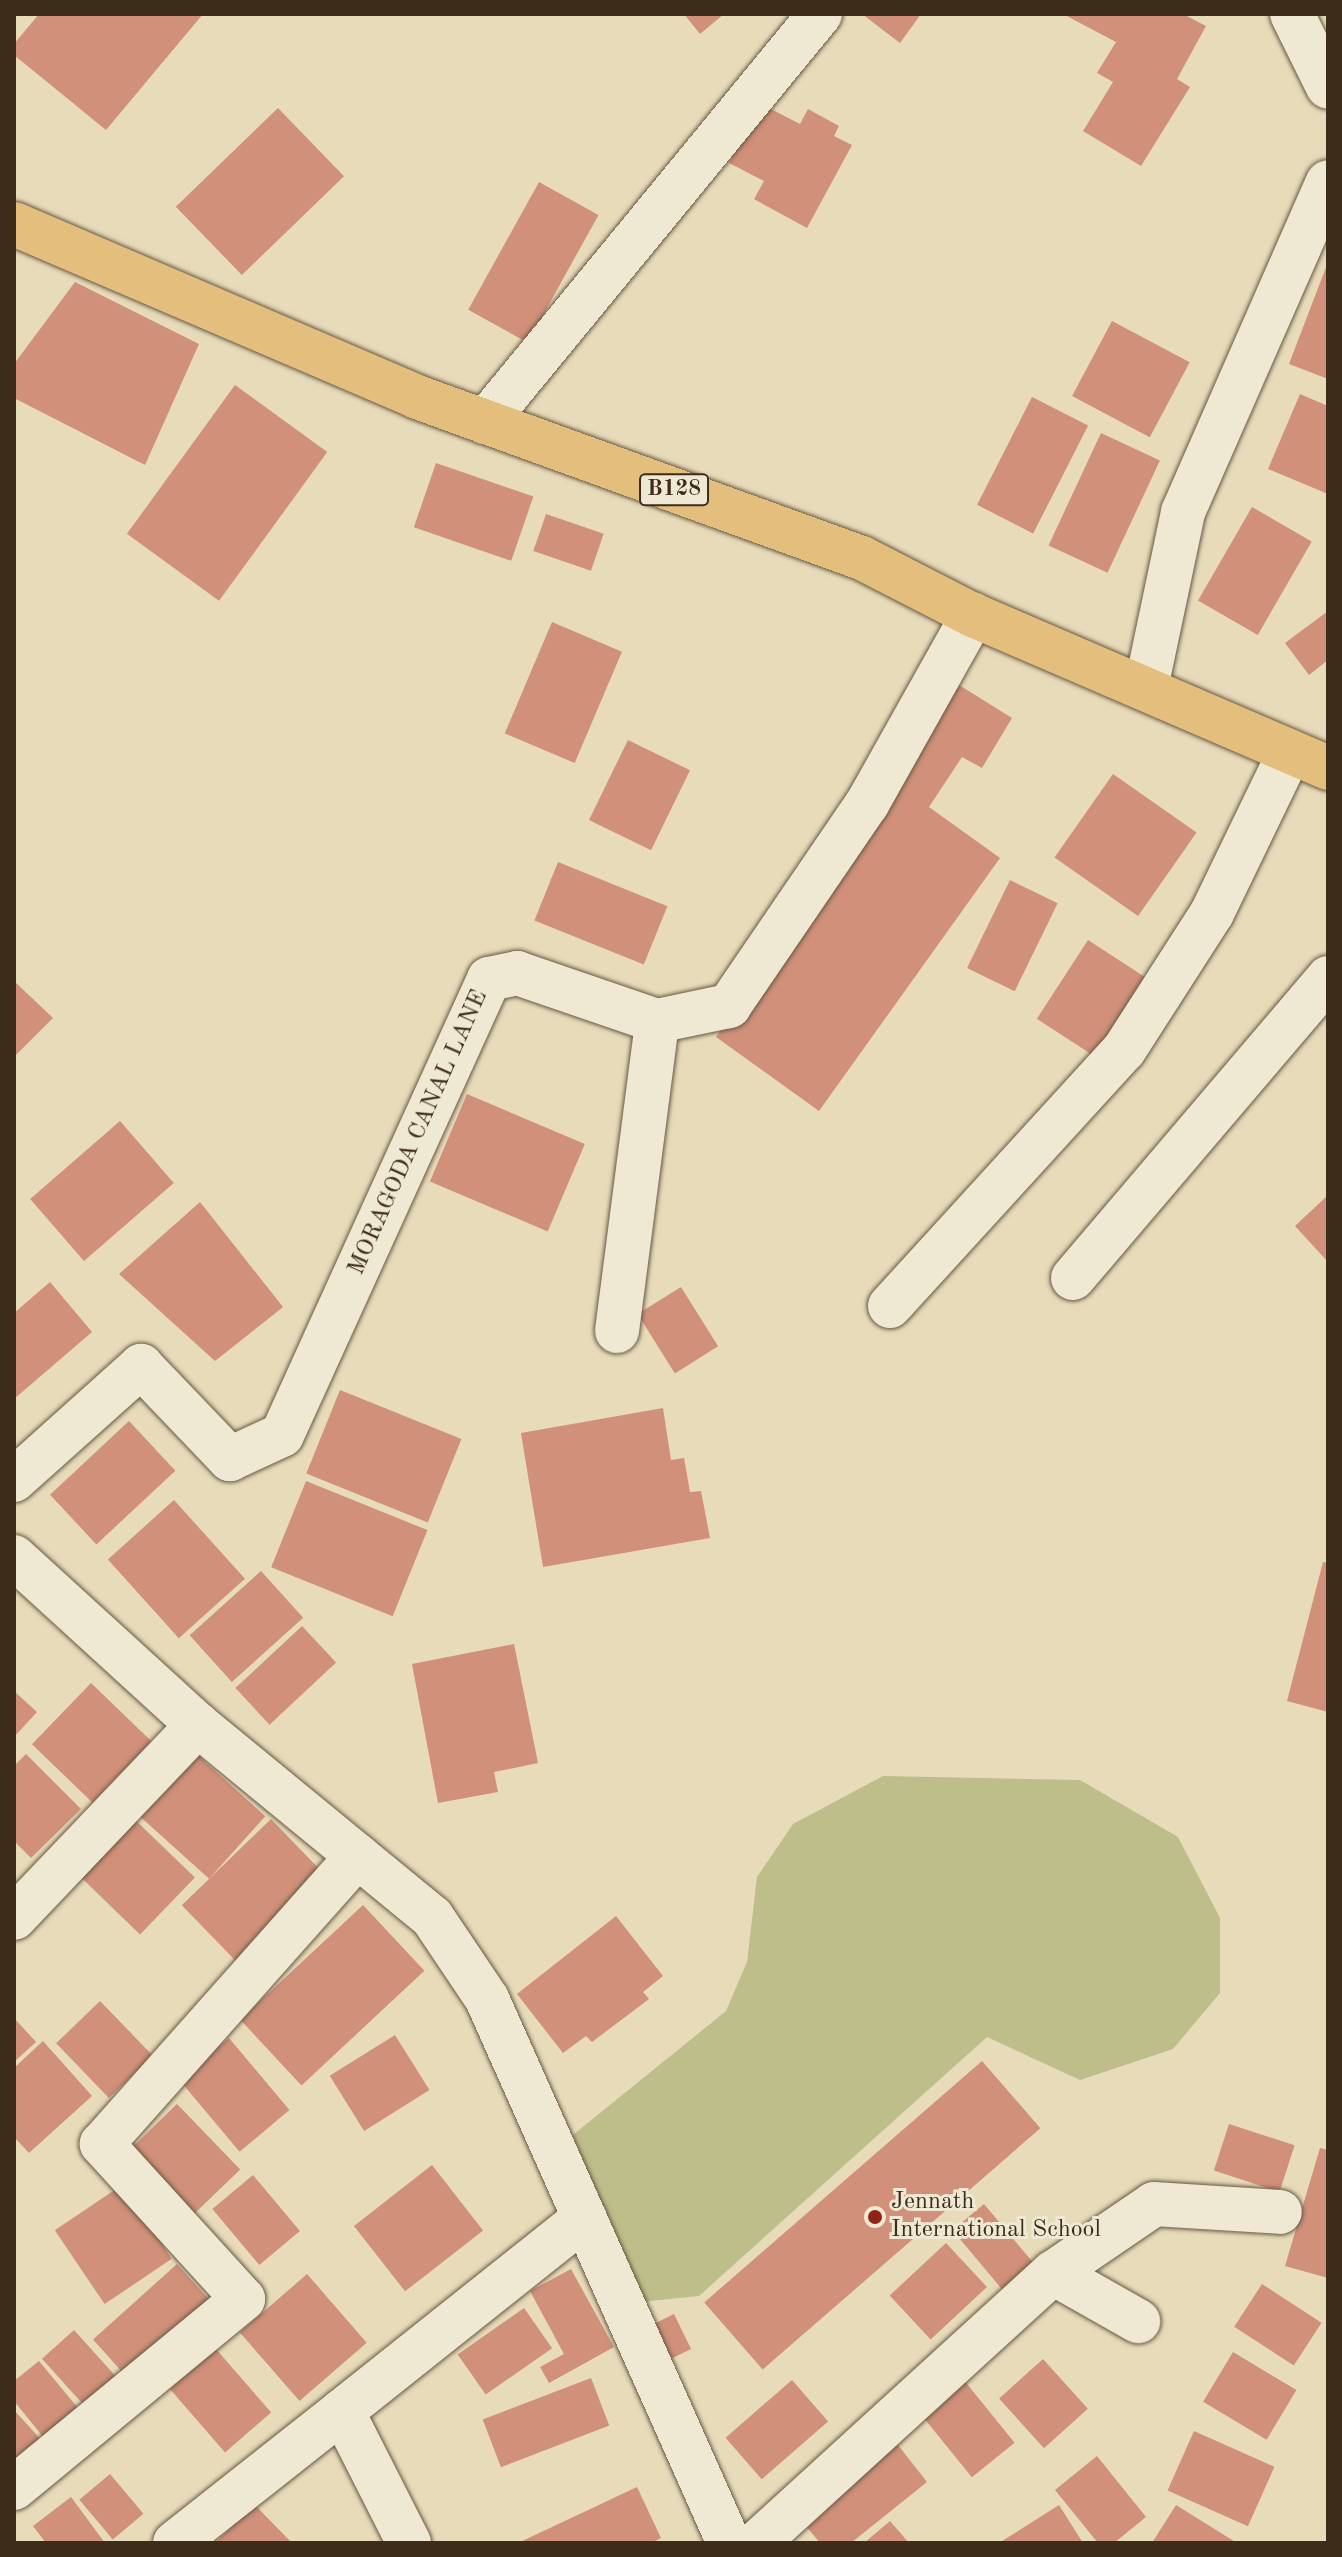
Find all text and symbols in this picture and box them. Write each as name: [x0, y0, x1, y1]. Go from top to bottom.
road number: B128: [638, 472, 710, 508]
street label: MORAGODA CANAL LANE: [343, 986, 495, 1280]
place label: Jennath International School: [891, 2189, 1101, 2245]
marker: Jennath International School: [866, 2208, 884, 2226]

